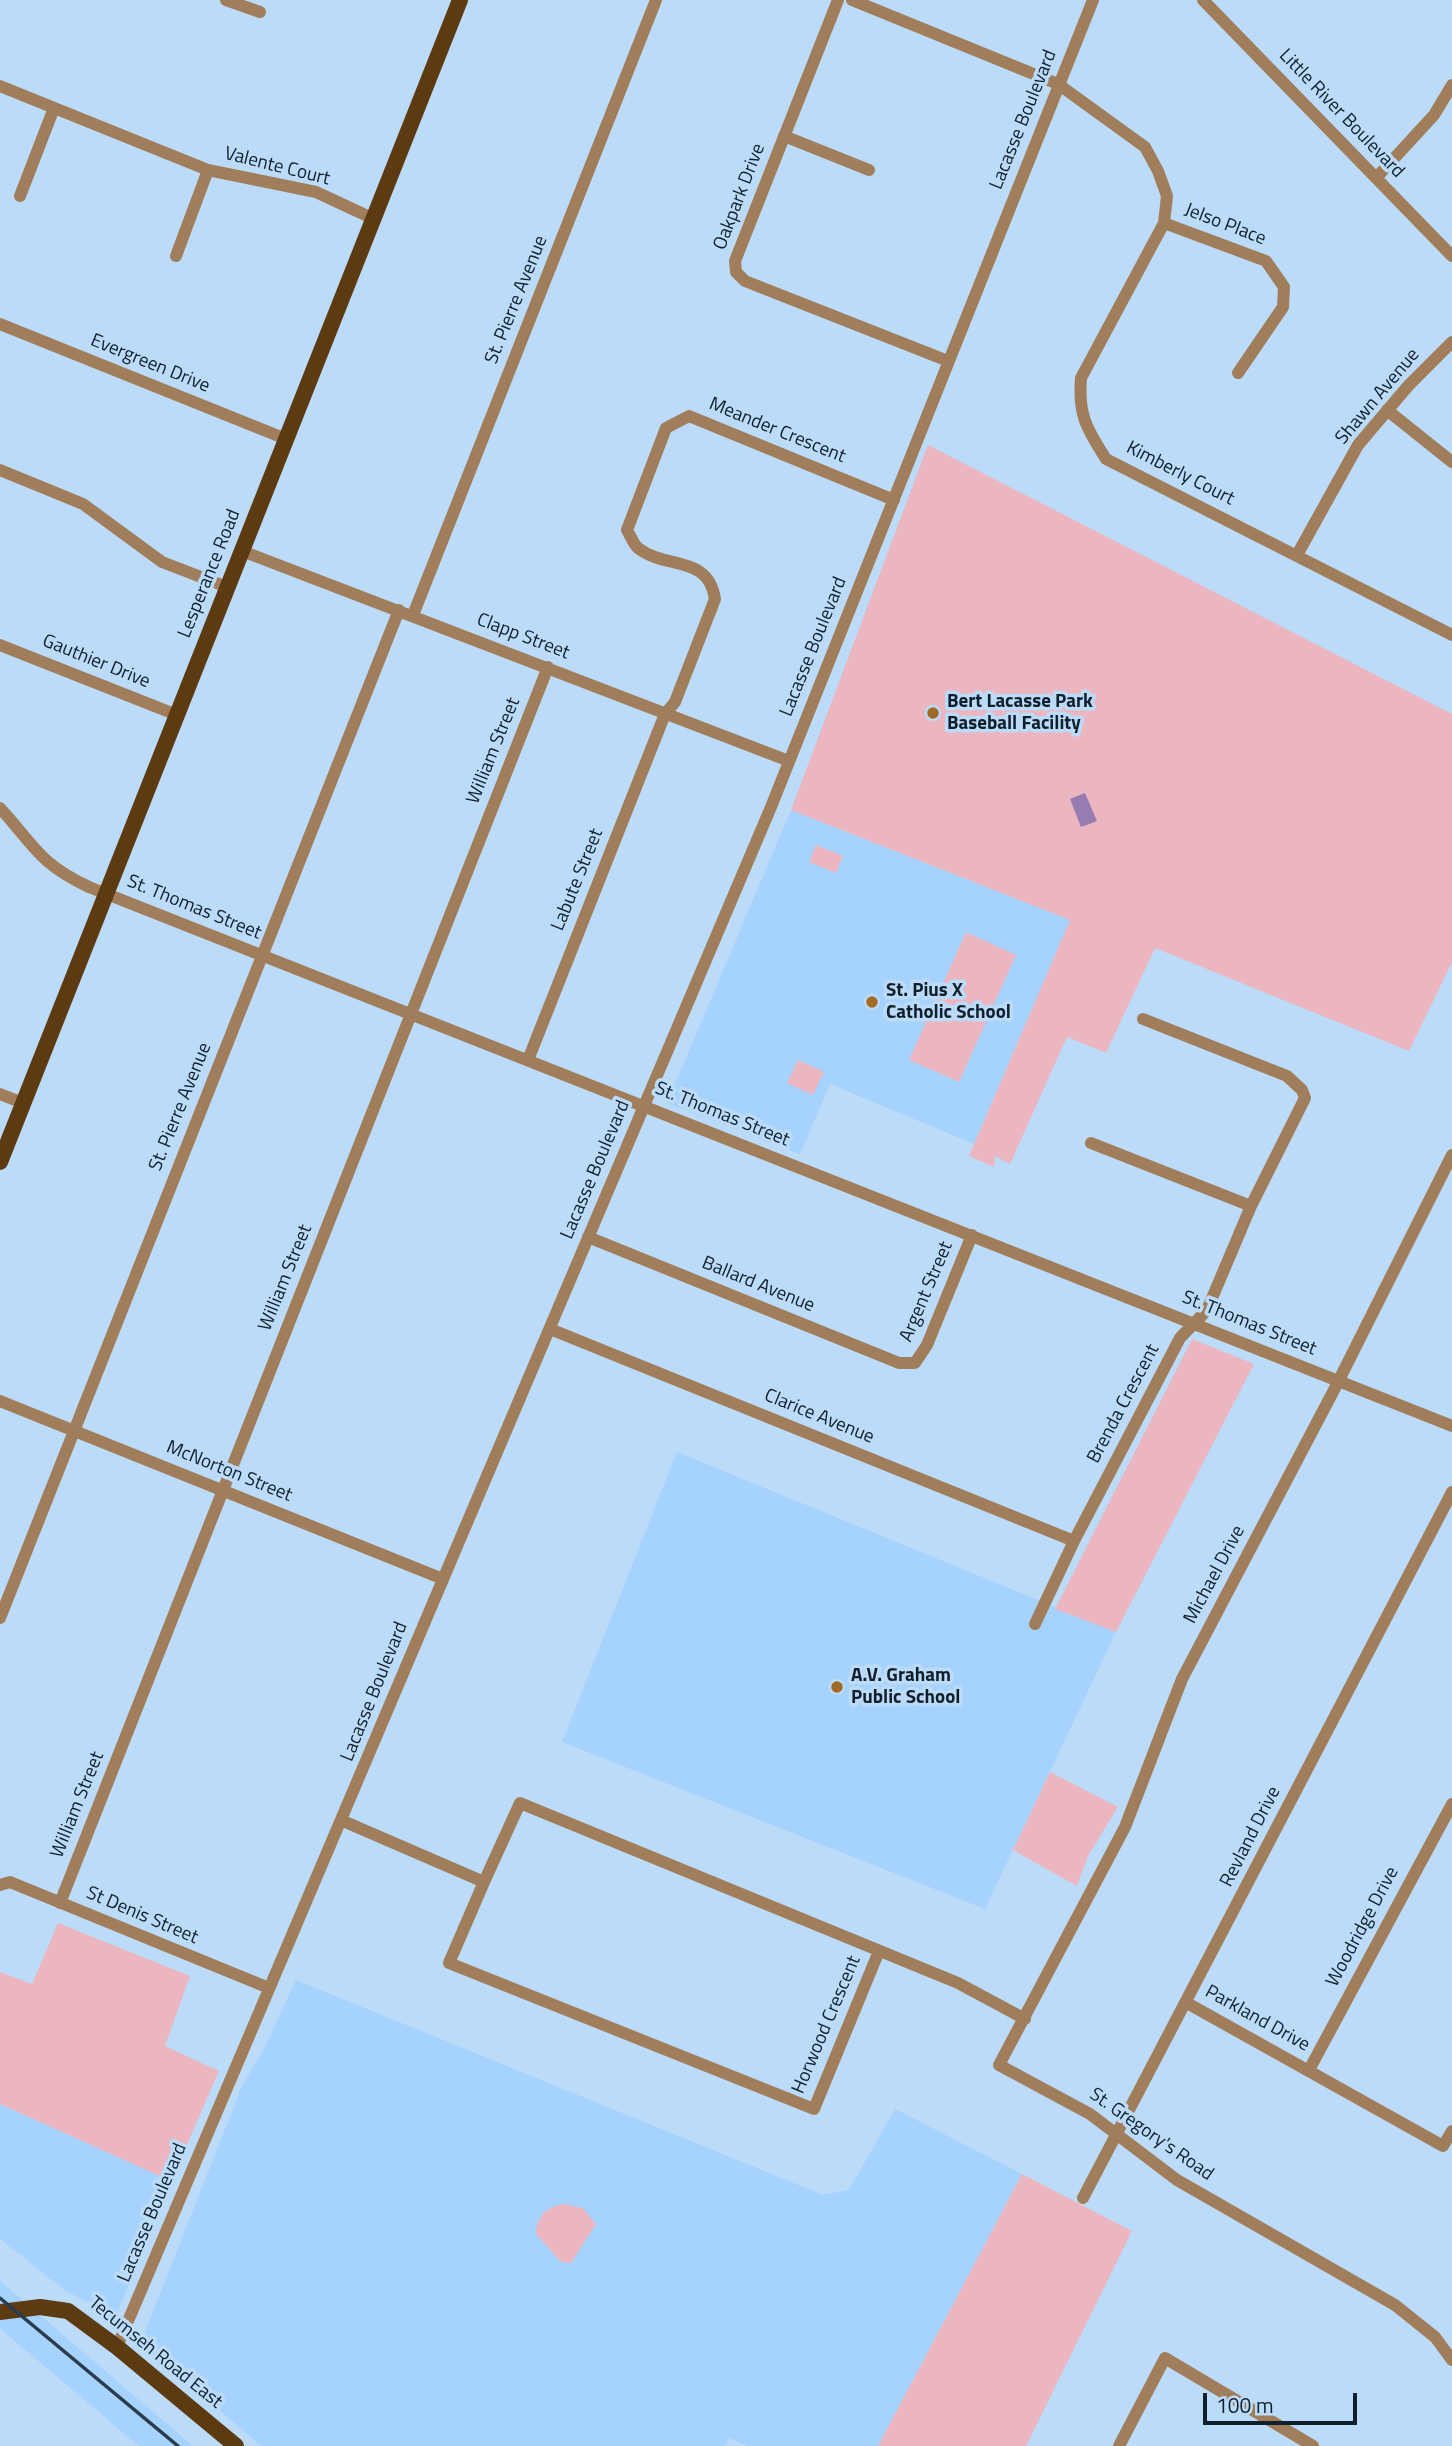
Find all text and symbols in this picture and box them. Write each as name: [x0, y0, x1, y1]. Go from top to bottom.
street label: Little River Boulevard: [1274, 45, 1408, 183]
street label: Lacasse Boulevard: [986, 47, 1062, 193]
street label: Oakpark Drive: [709, 141, 771, 253]
street label: Valente Court: [222, 143, 332, 191]
street label: Jelso Place: [1181, 199, 1269, 251]
street label: St. Pierre Avenue: [481, 233, 553, 367]
street label: Evergreen Drive: [87, 330, 213, 398]
street label: Shawn Avenue: [1331, 344, 1425, 450]
street label: Meander Crescent: [705, 393, 849, 469]
street label: Kimberly Court: [1122, 437, 1238, 511]
street label: Lesperance Road: [174, 506, 246, 642]
street label: Lacasse Boulevard: [776, 574, 852, 720]
street label: Clapp Street: [473, 609, 573, 665]
street label: Gauthier Drive: [39, 630, 153, 694]
place label: Bert Lacasse Park Baseball Facility: [947, 691, 1093, 735]
street label: William Street: [462, 695, 526, 807]
marker: Bert Lacasse Park Baseball Facility: [925, 705, 941, 721]
street label: Labute Street: [547, 826, 609, 934]
street label: St. Thomas Street: [124, 871, 264, 945]
place label: St. Pius X Catholic School: [886, 980, 1011, 1024]
marker: St. Pius X Catholic School: [864, 994, 880, 1010]
street label: St. Pierre Avenue: [145, 1040, 217, 1174]
street label: St. Thomas Street: [652, 1078, 792, 1152]
street label: Lacasse Boulevard: [557, 1097, 635, 1243]
street label: William Street: [254, 1222, 318, 1334]
street label: Argent Street: [896, 1238, 958, 1346]
street label: Ballard Avenue: [698, 1252, 818, 1318]
street label: St. Thomas Street: [1179, 1287, 1319, 1361]
street label: Brenda Crescent: [1083, 1341, 1165, 1467]
street label: Clarice Avenue: [761, 1385, 877, 1449]
street label: McNorton Street: [163, 1436, 295, 1508]
street label: Michael Drive: [1180, 1522, 1250, 1628]
street label: Lacasse Boulevard: [337, 1619, 413, 1765]
place label: A.V. Graham Public School: [851, 1665, 960, 1709]
marker: A.V. Graham Public School: [829, 1679, 845, 1695]
street label: William Street: [46, 1749, 110, 1861]
street label: Revland Drive: [1216, 1783, 1286, 1891]
street label: Woodridge Drive: [1322, 1863, 1404, 1991]
street label: St Denis Street: [83, 1882, 201, 1950]
street label: Horwood Crescent: [788, 1953, 866, 2097]
street label: Parkland Drive: [1201, 1981, 1313, 2057]
street label: St. Gregory's Road: [1085, 2084, 1217, 2186]
street label: Lacasse Boulevard: [114, 2140, 192, 2286]
street label: Tecumseh Road East: [83, 2292, 227, 2414]
scale bar: [1207, 2380, 1361, 2424]
text: 100 m: [1216, 2389, 1273, 2421]

